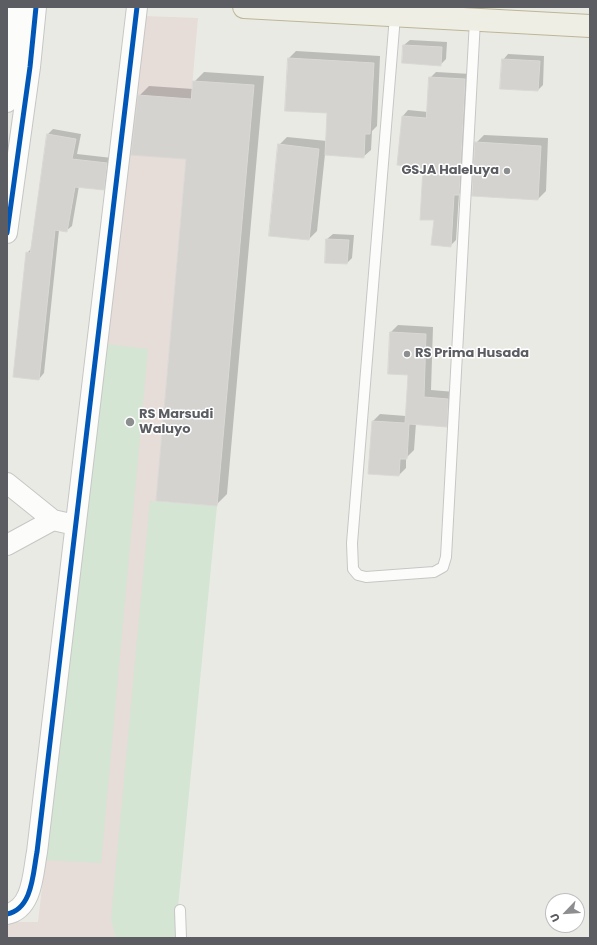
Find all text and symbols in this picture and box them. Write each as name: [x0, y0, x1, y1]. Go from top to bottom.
place label: GSJA Haleluya: [401, 163, 499, 179]
marker: GSJA Haleluya: [502, 166, 512, 176]
place label: RS Prima Husada: [415, 346, 529, 362]
marker: RS Prima Husada: [402, 349, 412, 359]
place label: RS Marsudi Waluyo: [139, 407, 213, 438]
marker: RS Marsudi Waluyo: [124, 416, 136, 428]
north arrow: [545, 893, 585, 933]
text: U: [546, 911, 564, 925]

